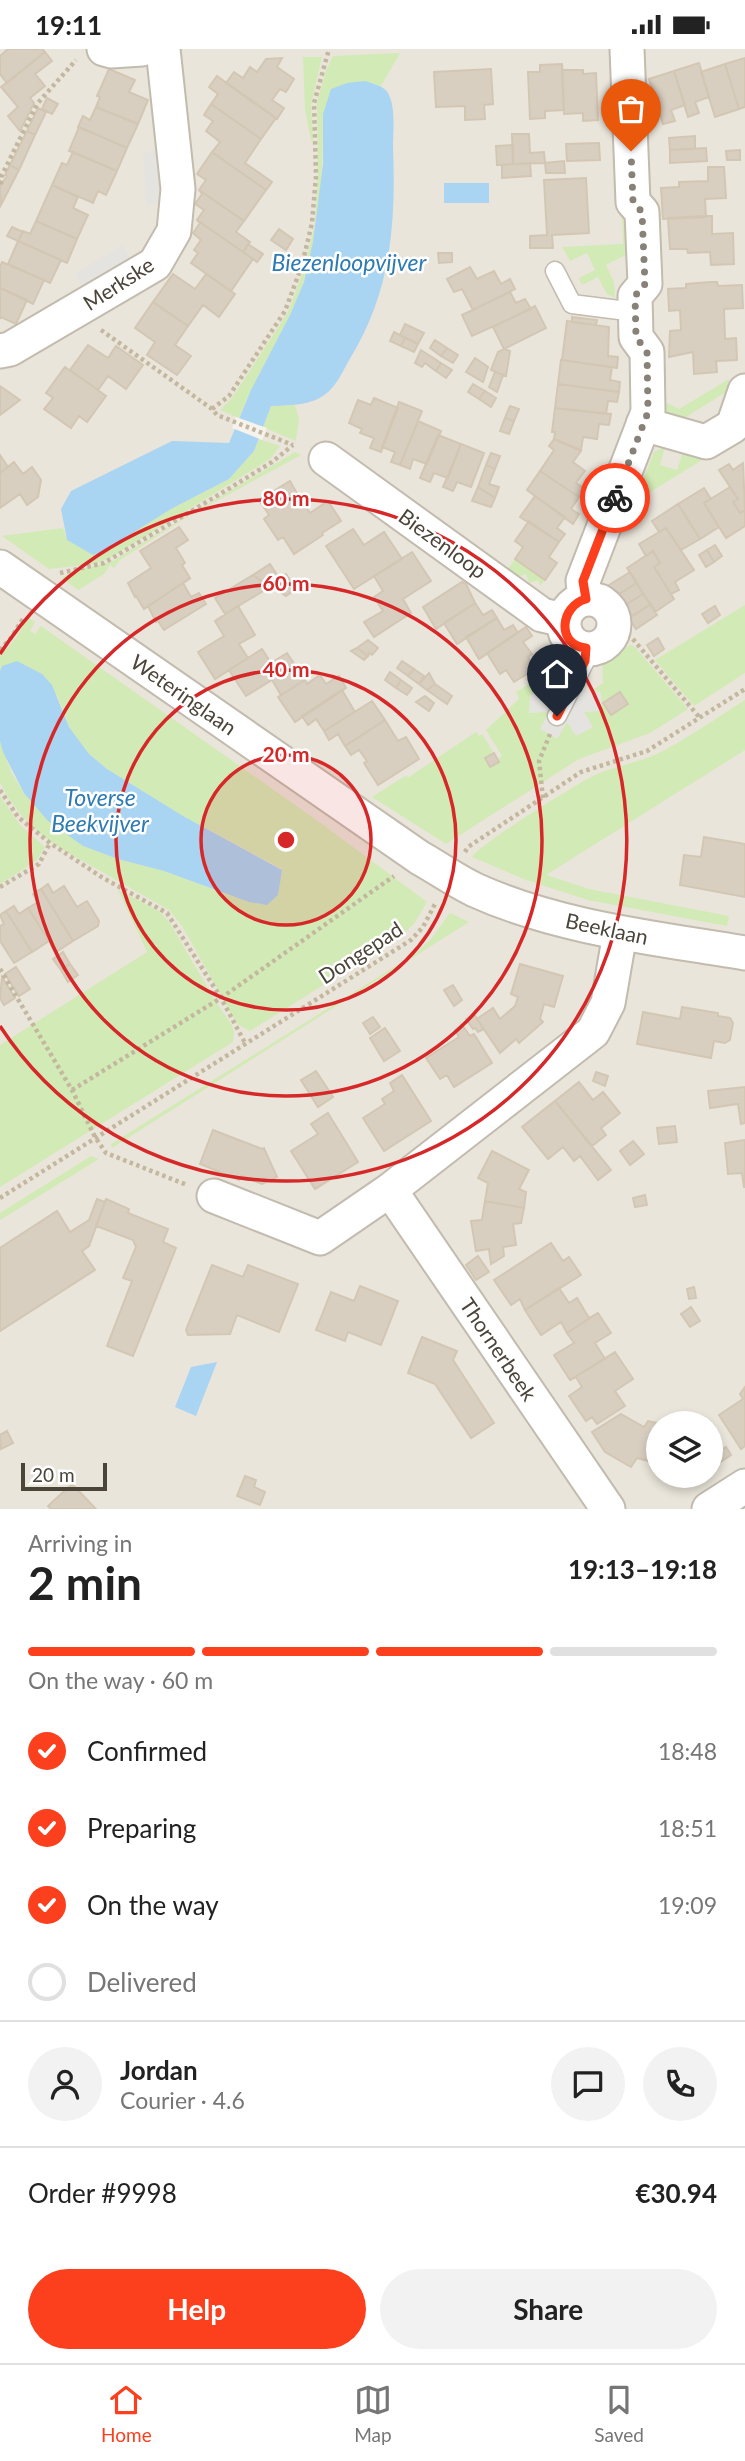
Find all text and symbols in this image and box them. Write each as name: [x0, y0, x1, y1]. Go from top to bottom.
text: 19:11: [35, 9, 102, 41]
pin: [601, 79, 661, 151]
icon: bag: [612, 90, 650, 128]
water label: Biezenloopvijver: [272, 248, 428, 276]
street label: Merkske: [78, 251, 158, 315]
courier: [580, 463, 650, 533]
icon: bike: [596, 479, 634, 517]
text: 80 m: [262, 485, 310, 510]
street label: Biezenloop: [394, 503, 492, 583]
text: 60 m: [262, 570, 310, 595]
pin: [527, 644, 587, 716]
street label: Weteringlaan: [126, 648, 242, 740]
icon: home: [538, 655, 576, 693]
text: 40 m: [262, 656, 310, 681]
text: 20 m: [262, 741, 310, 766]
water label: Toverse Beekvijver: [51, 783, 150, 837]
centre of rings: [274, 828, 298, 852]
street label: Beeklaan: [563, 907, 651, 949]
street label: Dongepad: [313, 916, 407, 988]
street label: Thornerbeek: [455, 1293, 543, 1405]
map controls: [646, 1411, 723, 1488]
button: layers: [646, 1411, 723, 1488]
scale bar: [21, 1460, 107, 1492]
text: 20 m: [32, 1463, 75, 1486]
text: Arriving in: [28, 1529, 132, 1557]
text: 19:13–19:18: [568, 1553, 717, 1585]
text: 2 min: [28, 1555, 142, 1610]
text: On the way · 60 m: [28, 1666, 213, 1694]
icon: check: [28, 1732, 66, 1770]
text: Confirmed: [87, 1735, 207, 1767]
text: 18:48: [658, 1737, 717, 1765]
icon: check: [28, 1809, 66, 1847]
text: Preparing: [87, 1812, 196, 1844]
text: 18:51: [658, 1814, 717, 1842]
icon: check: [28, 1886, 66, 1924]
text: On the way: [87, 1889, 219, 1921]
text: 19:09: [658, 1891, 717, 1919]
text: Delivered: [87, 1966, 197, 1998]
button: person: [28, 2047, 102, 2121]
button: chat: [551, 2047, 625, 2121]
button: phone: [643, 2047, 717, 2121]
text: Jordan: [120, 2054, 198, 2086]
text: Courier · 4.6: [120, 2086, 245, 2114]
text: Order #9998: [28, 2177, 177, 2209]
text: €30.94: [635, 2177, 717, 2209]
button: Help: [28, 2269, 366, 2349]
button: Share: [380, 2269, 717, 2349]
tab: Home: [101, 2381, 152, 2446]
tab: Map: [354, 2381, 392, 2446]
tab: Saved: [594, 2381, 644, 2446]

